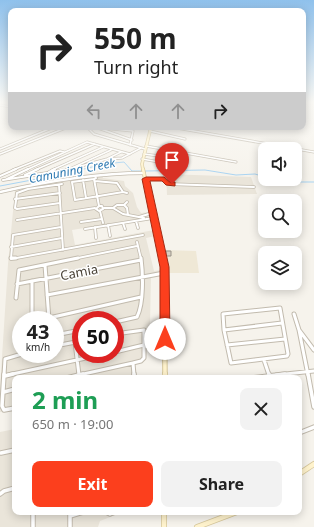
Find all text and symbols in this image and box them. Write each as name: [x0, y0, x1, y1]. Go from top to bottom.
text: 550 m: [94, 19, 177, 57]
icon: right: [28, 24, 80, 76]
text: Turn right: [94, 55, 178, 79]
icon: left: [83, 100, 105, 122]
icon: ahead: [125, 100, 147, 122]
icon: ahead: [167, 100, 189, 122]
icon: right: [209, 100, 231, 122]
map controls: [258, 142, 302, 290]
button: sound: [258, 142, 302, 186]
pin: [155, 143, 189, 184]
icon: arrive: [161, 149, 183, 171]
water label: Camuning Creek: [27, 154, 118, 187]
button: search: [258, 194, 302, 238]
button: layers: [258, 246, 302, 290]
street label: Camia: [58, 260, 100, 284]
speed limit sign: 50: [72, 311, 124, 363]
text: 43: [27, 318, 49, 345]
position arrow: [144, 318, 186, 360]
text: km/h: [26, 340, 50, 354]
text: 2 min: [32, 383, 98, 416]
button: close: [240, 388, 282, 430]
text: 650 m · 19:00: [32, 415, 113, 433]
button: Exit: [32, 461, 153, 507]
button: Share: [161, 461, 282, 507]

